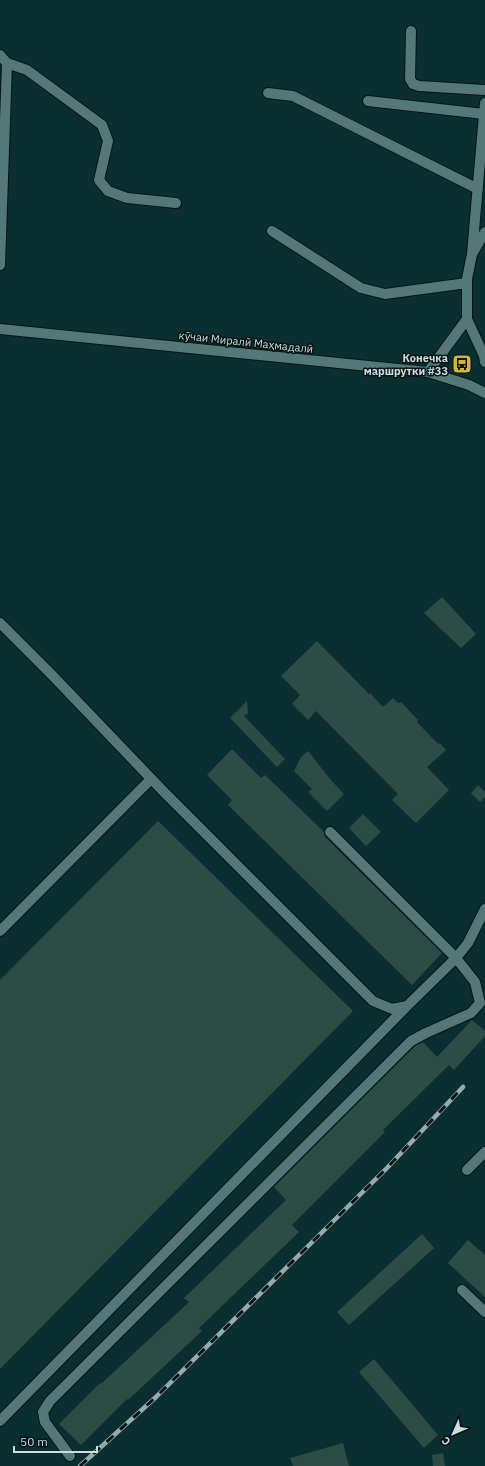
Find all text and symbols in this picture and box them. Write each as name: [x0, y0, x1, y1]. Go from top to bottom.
street label: кӯчаи Миралӣ Маҳмадалӣ: [178, 328, 314, 356]
place label: Конечка маршрутки #33: [364, 351, 448, 378]
bus stop icon: Конечка маршрутки #33: [451, 353, 473, 375]
north arrow: [433, 1414, 473, 1454]
scale bar: [14, 1428, 97, 1454]
text: 50 m: [20, 1434, 48, 1449]
text: С: [438, 1434, 453, 1449]

